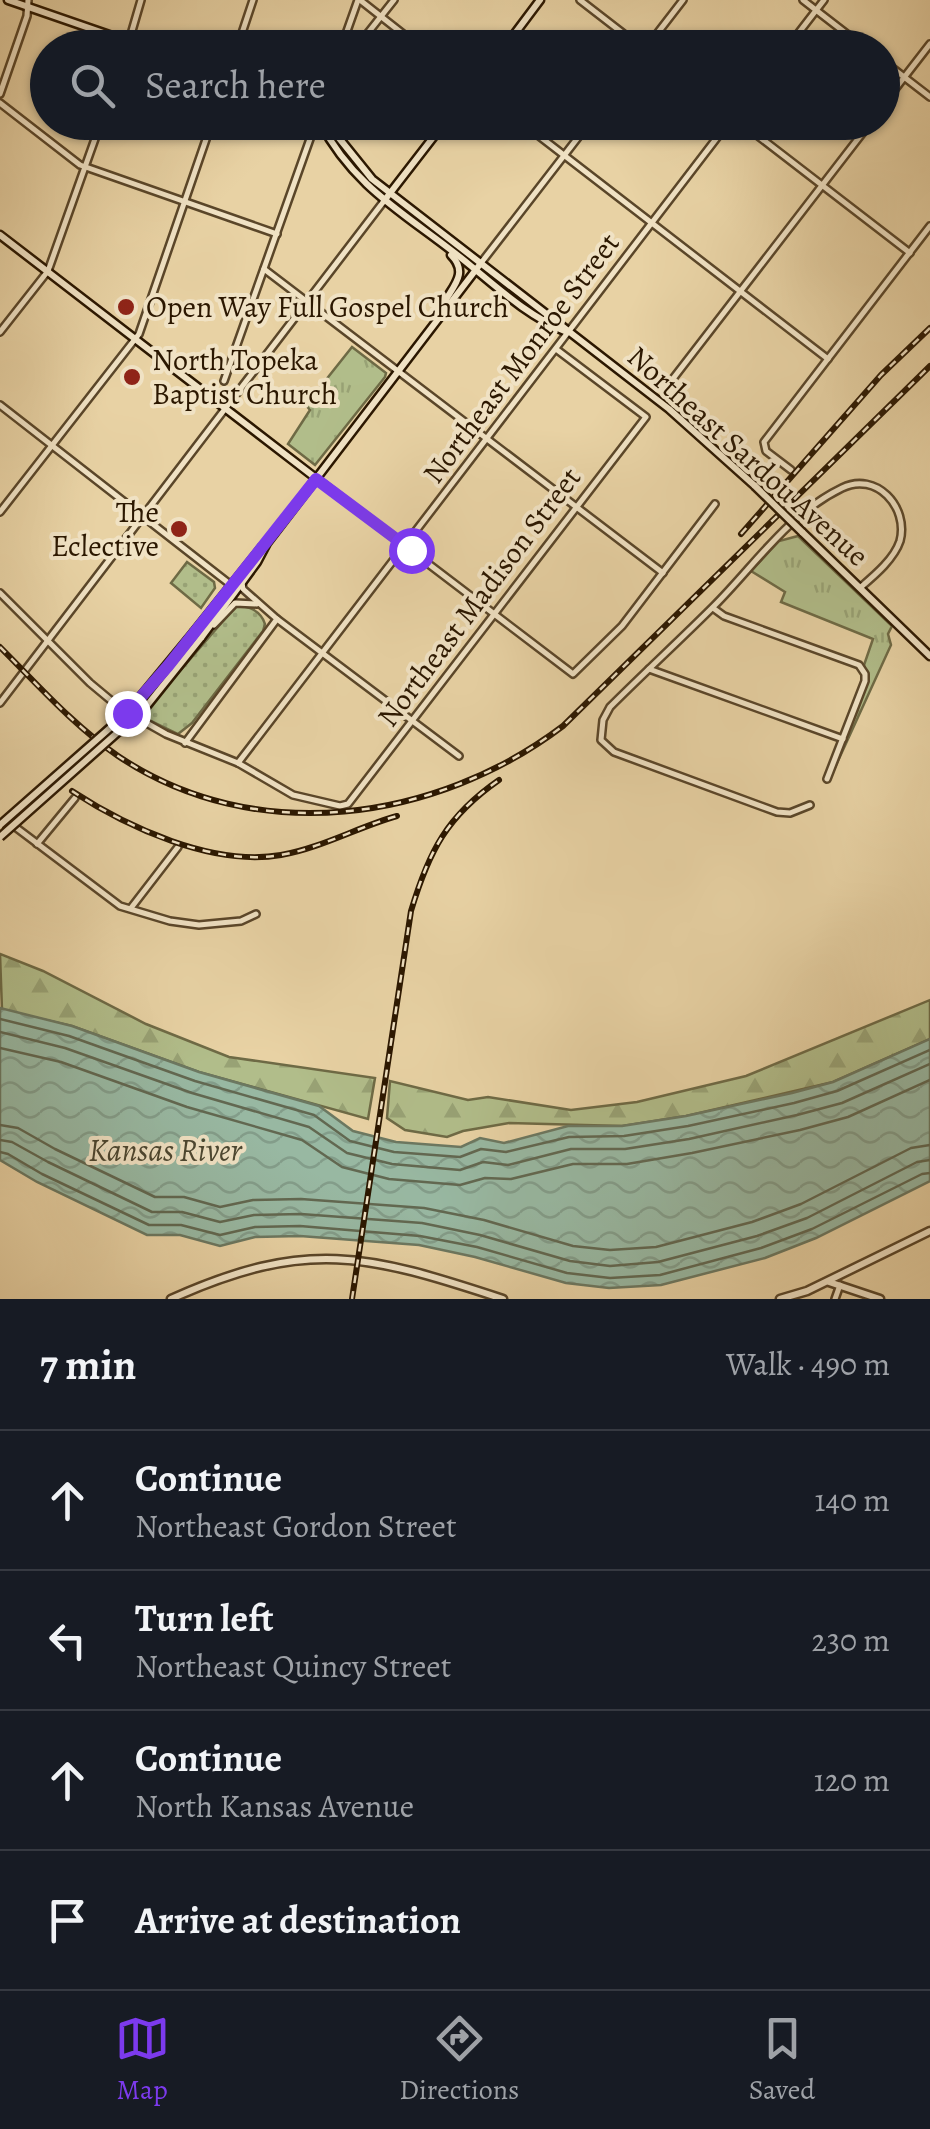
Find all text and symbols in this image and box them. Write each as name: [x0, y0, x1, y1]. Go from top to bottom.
search box: [30, 30, 900, 140]
icon: search: [65, 58, 120, 113]
text: Search here: [145, 59, 326, 111]
street label: Northeast Monroe Street: [414, 224, 629, 491]
place label: Open Way Full Gospel Church: [146, 287, 509, 327]
marker: Open Way Full Gospel Church: [115, 296, 137, 318]
street label: Northeast Sardou Avenue: [619, 337, 877, 575]
place label: North Topeka Baptist Church: [152, 340, 337, 414]
marker: North Topeka Baptist Church: [121, 366, 143, 388]
street label: Northeast Madison Street: [368, 459, 590, 735]
place label: The Eclective: [51, 492, 159, 566]
marker: The Eclective: [168, 518, 190, 540]
route start: [389, 528, 435, 574]
route end: [105, 691, 151, 737]
water label: Kansas River: [88, 1128, 242, 1172]
text: 7 min: [40, 1336, 136, 1393]
text: Walk · 490 m: [726, 1342, 890, 1386]
text: Continue: [135, 1452, 282, 1504]
icon: ahead: [40, 1473, 95, 1528]
text: 140 m: [815, 1478, 890, 1522]
text: Northeast Gordon Street: [135, 1504, 456, 1548]
text: Turn left: [135, 1592, 274, 1644]
icon: left: [40, 1613, 95, 1668]
text: 230 m: [811, 1618, 890, 1662]
text: Northeast Quincy Street: [135, 1644, 451, 1688]
text: Continue: [135, 1732, 282, 1784]
icon: ahead: [40, 1753, 95, 1808]
text: 120 m: [814, 1758, 890, 1802]
text: North Kansas Avenue: [135, 1784, 414, 1828]
icon: arrive: [40, 1893, 95, 1948]
text: Arrive at destination: [135, 1894, 461, 1946]
tab: Map: [115, 2011, 170, 2109]
tab: Directions: [399, 2011, 519, 2109]
tab: Saved: [749, 2011, 815, 2109]

